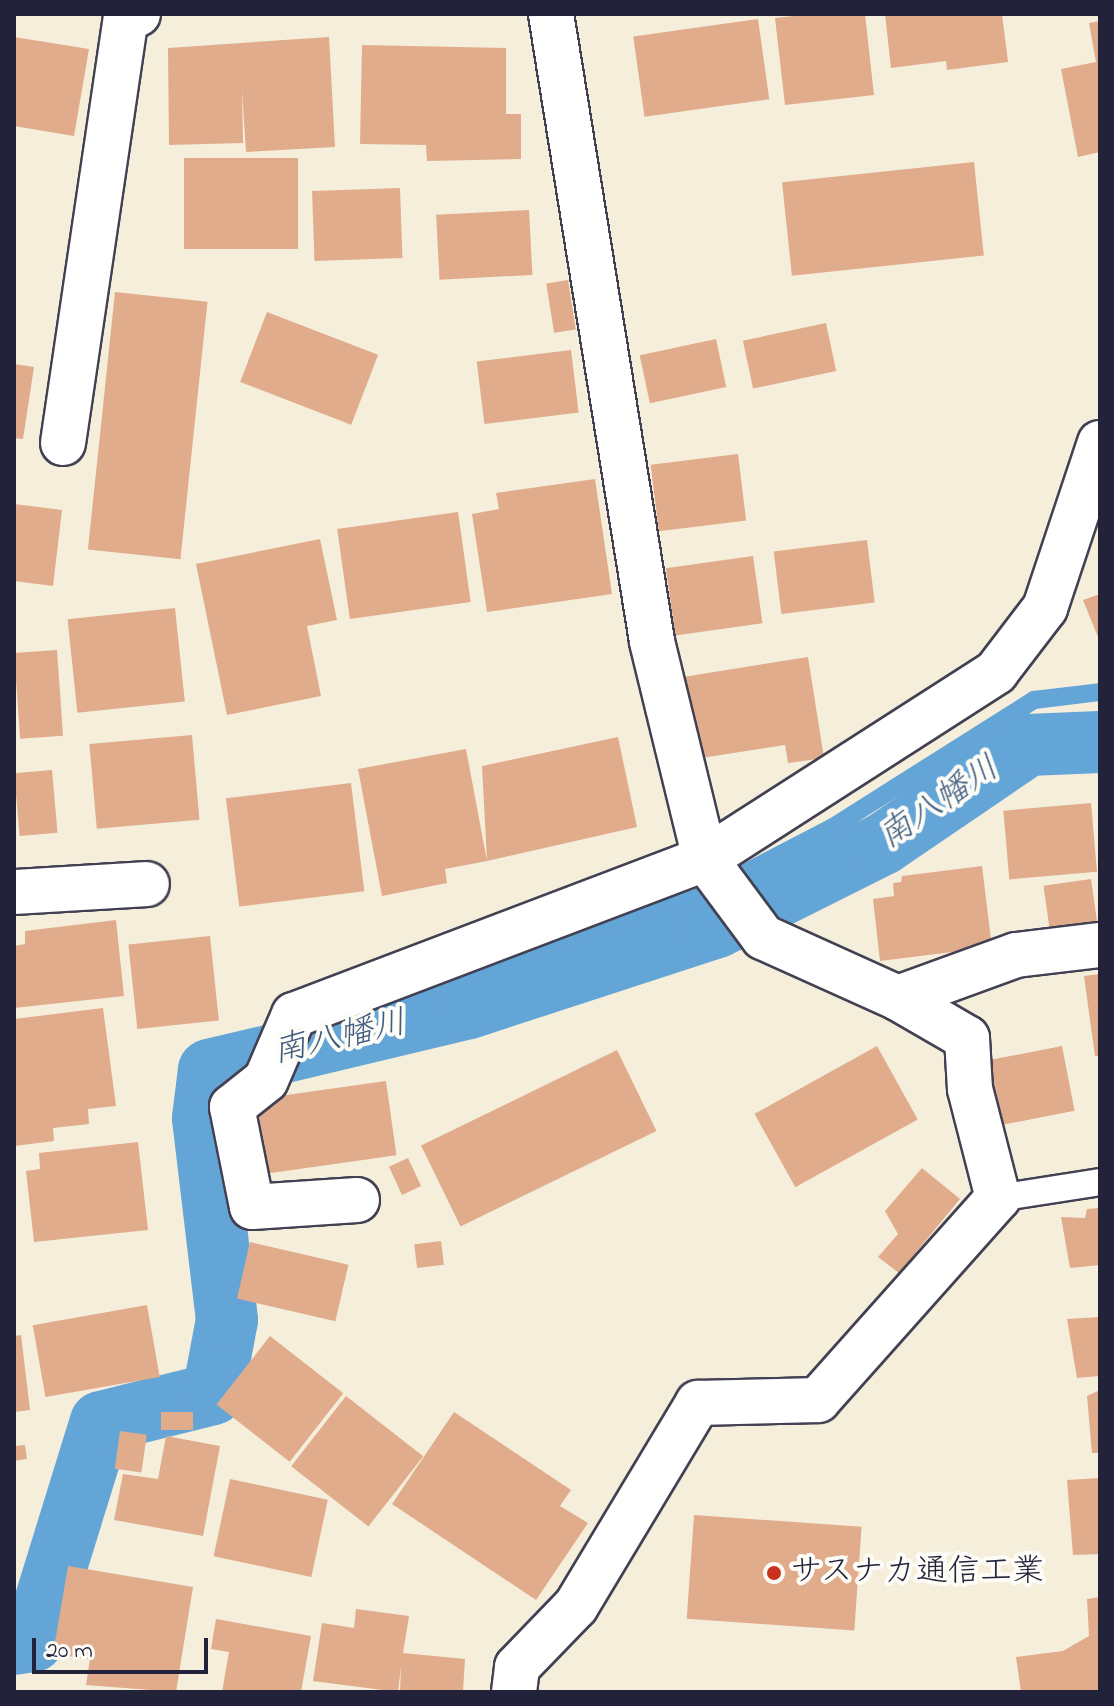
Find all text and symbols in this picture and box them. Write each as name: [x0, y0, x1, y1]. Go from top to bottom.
water label: 南八幡川: [872, 749, 1008, 859]
water label: 南八幡川: [269, 1004, 411, 1074]
place label: サスナカ通信工業: [790, 1554, 1046, 1592]
marker: サスナカ通信工業: [765, 1564, 783, 1582]
scale bar: [36, 1622, 212, 1672]
text: 20 m: [46, 1634, 93, 1669]

